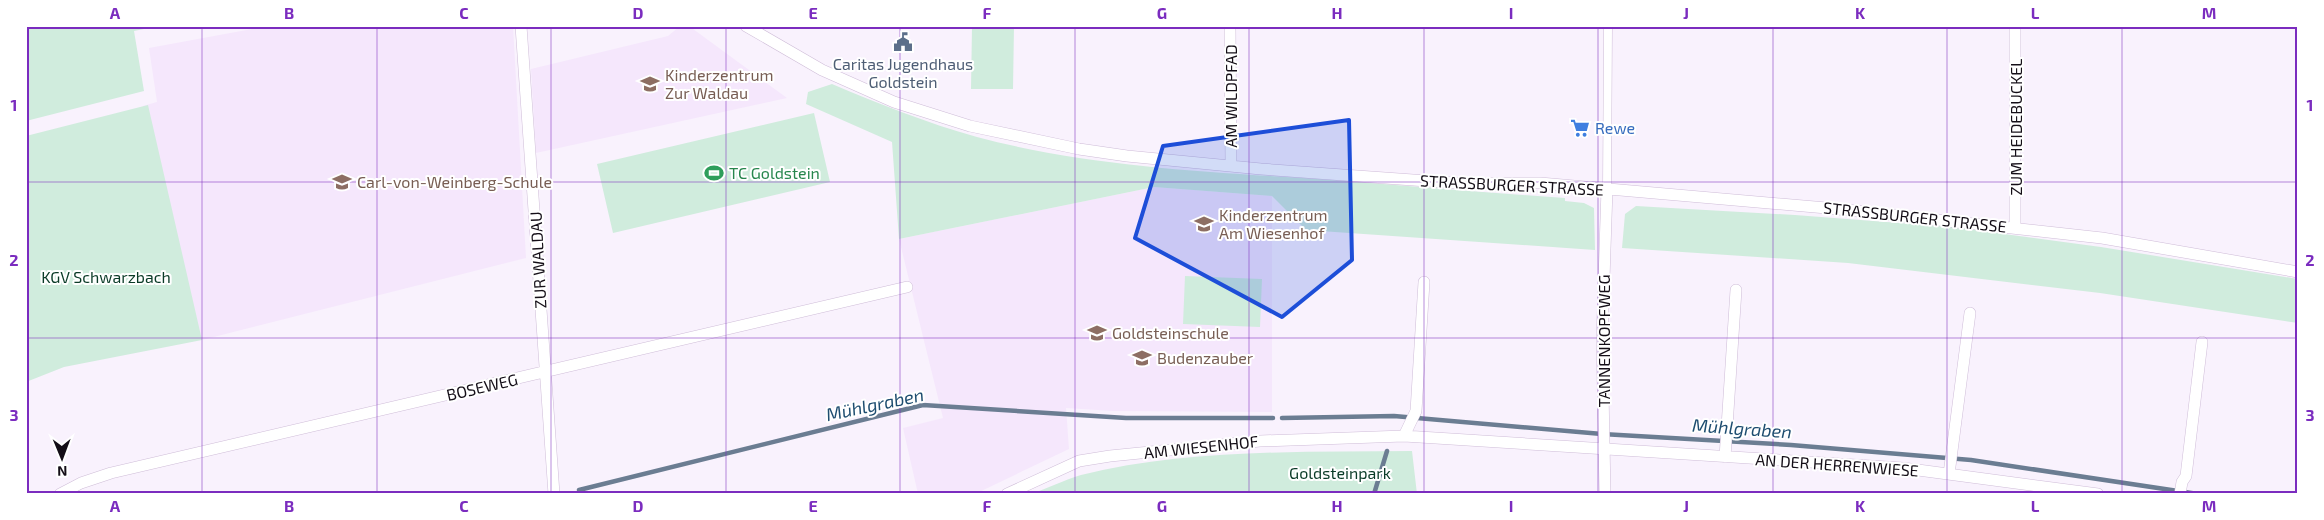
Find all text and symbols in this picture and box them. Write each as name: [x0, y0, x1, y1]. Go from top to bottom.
text: A: [110, 3, 121, 22]
text: B: [284, 3, 294, 22]
text: C: [459, 3, 469, 22]
text: D: [633, 3, 644, 22]
text: E: [808, 3, 818, 22]
text: F: [983, 3, 992, 22]
text: G: [1157, 3, 1167, 22]
text: H: [1331, 3, 1343, 22]
text: I: [1509, 3, 1513, 22]
text: J: [1683, 3, 1689, 22]
text: K: [1855, 3, 1866, 22]
text: L: [2031, 3, 2040, 22]
text: M: [2202, 3, 2216, 22]
public building icon: Caritas Jugendhaus Goldstein: [892, 31, 914, 53]
street label: AM WILDPFAD: [1221, 44, 1240, 148]
place label: Caritas Jugendhaus Goldstein: [833, 54, 973, 91]
street label: ZUM HEIDEBUCKEL: [2006, 59, 2025, 195]
place label: Kinderzentrum Zur Waldau: [665, 65, 774, 102]
school or university icon: Kinderzentrum Zur Waldau: [639, 73, 661, 95]
text: 1: [11, 95, 17, 114]
text: 1: [2307, 95, 2313, 114]
supermarket icon: Rewe: [1569, 117, 1591, 139]
place label: Rewe: [1595, 118, 1635, 137]
sports icon: TC Goldstein: [703, 162, 725, 184]
place label: TC Goldstein: [729, 163, 820, 182]
street label: STRASSBURGER STRASSE: [1420, 170, 1604, 199]
school or university icon: Carl-von-Weinberg-Schule: [331, 171, 353, 193]
place label: Carl-von-Weinberg-Schule: [357, 172, 552, 191]
street label: STRASSBURGER STRASSE: [1823, 197, 2008, 236]
place label: Kinderzentrum Am Wiesenhof: [1219, 205, 1328, 242]
street label: ZUR WALDAU: [525, 211, 550, 309]
school or university icon: Kinderzentrum Am Wiesenhof: [1193, 213, 1215, 235]
text: 2: [9, 250, 19, 269]
text: 2: [2305, 250, 2315, 269]
park label: KGV Schwarzbach: [41, 267, 171, 286]
street label: TANNENKOPFWEG: [1594, 274, 1613, 408]
school or university icon: Goldsteinschule: [1086, 322, 1108, 344]
place label: Goldsteinschule: [1112, 323, 1229, 342]
school or university icon: Budenzauber: [1131, 347, 1153, 369]
place label: Budenzauber: [1157, 348, 1254, 367]
street label: BOSEWEG: [444, 369, 519, 404]
water label: Mühlgraben: [824, 383, 926, 425]
text: 3: [9, 405, 19, 424]
text: 3: [2305, 405, 2315, 424]
water label: Mühlgraben: [1692, 414, 1793, 442]
street label: AM WIESENHOF: [1143, 431, 1259, 462]
north arrow: [38, 432, 88, 482]
street label: AN DER HERRENWIESE: [1755, 449, 1919, 480]
text: N: [57, 463, 67, 480]
park label: Goldsteinpark: [1289, 463, 1391, 482]
text: A: [110, 496, 121, 515]
text: B: [284, 496, 294, 515]
text: C: [459, 496, 469, 515]
text: D: [633, 496, 644, 515]
text: E: [808, 496, 818, 515]
text: F: [983, 496, 992, 515]
text: G: [1157, 496, 1167, 515]
text: H: [1331, 496, 1343, 515]
text: I: [1509, 496, 1513, 515]
text: J: [1683, 496, 1689, 515]
text: K: [1855, 496, 1866, 515]
text: L: [2031, 496, 2040, 515]
text: M: [2202, 496, 2216, 515]

